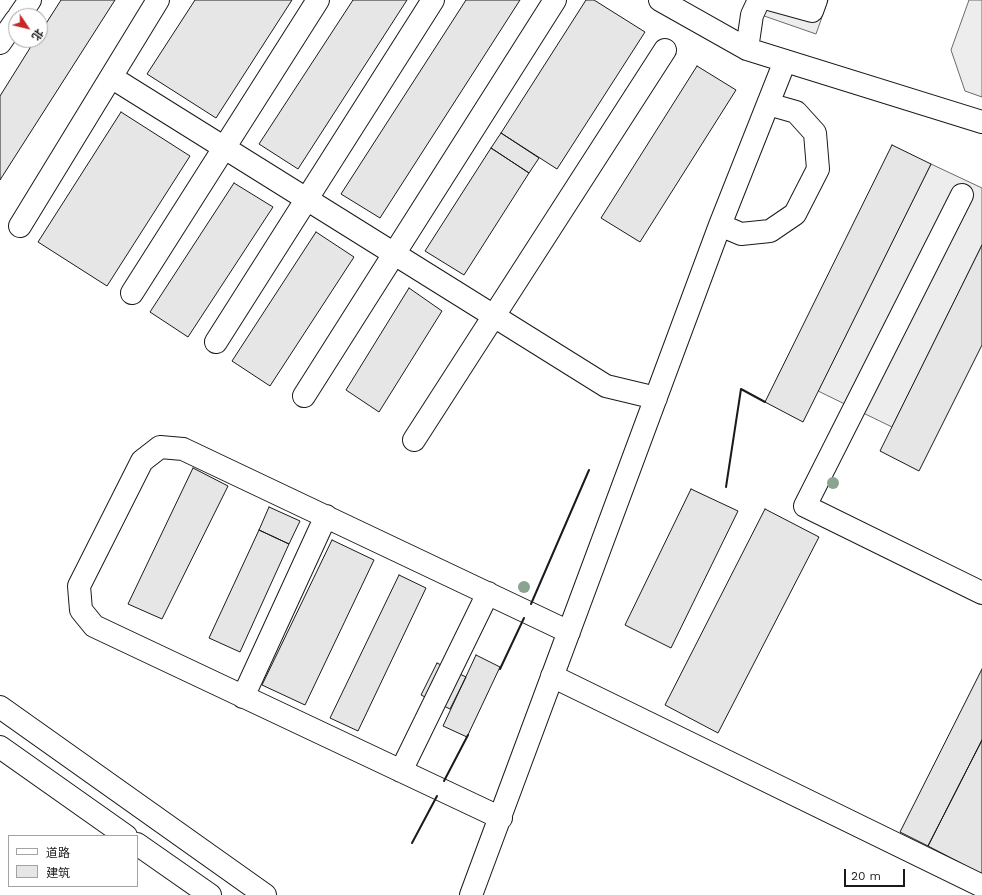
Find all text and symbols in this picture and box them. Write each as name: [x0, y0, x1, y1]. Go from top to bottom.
north arrow: [8, 8, 48, 48]
text: 北: [29, 26, 46, 43]
legend: [8, 835, 138, 887]
text: 道路: [46, 846, 70, 860]
scale bar: [846, 861, 907, 887]
text: 建筑: [46, 866, 70, 880]
text: 20 m: [851, 869, 881, 883]

